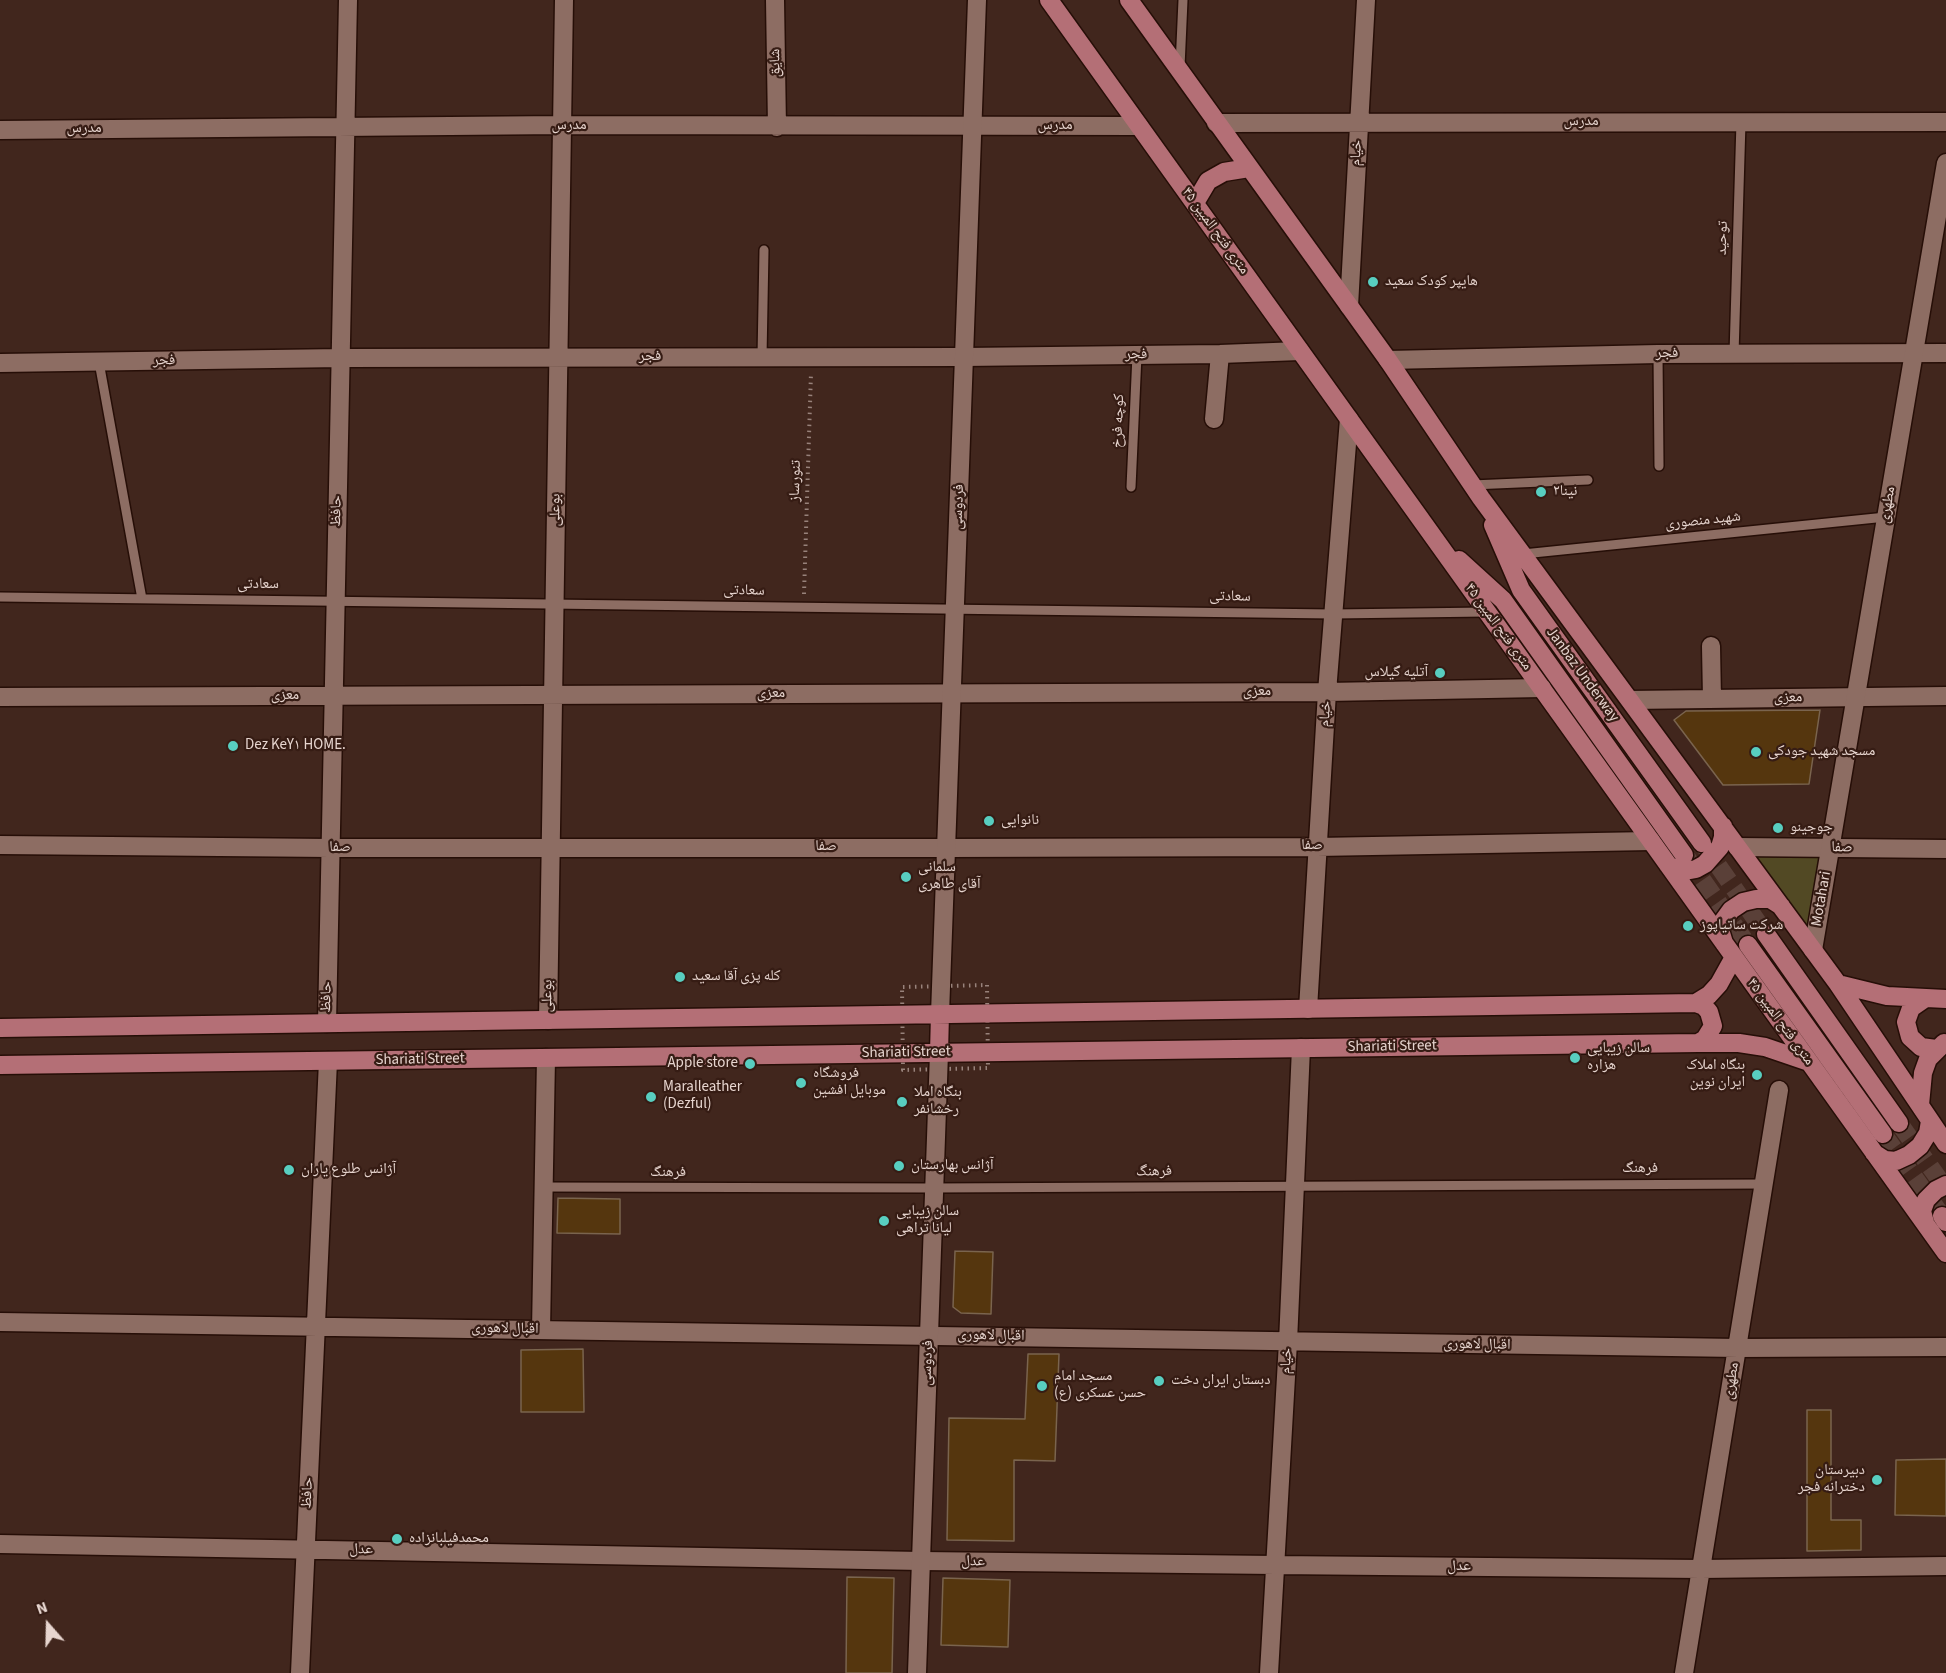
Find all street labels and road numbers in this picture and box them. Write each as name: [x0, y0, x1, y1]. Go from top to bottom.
street label: شایق: [767, 49, 785, 77]
street label: مدرس: [1564, 113, 1598, 131]
street label: مدرس: [552, 117, 586, 135]
street label: مدرس: [1038, 117, 1072, 135]
street label: مدرس: [67, 120, 101, 138]
street label: خیام: [1347, 140, 1367, 166]
street label: ۴۵ متری فتح المبین: [1177, 184, 1253, 278]
street label: توحید: [1713, 221, 1733, 255]
street label: فجر: [1656, 345, 1678, 363]
street label: فجر: [1125, 346, 1147, 364]
street label: فجر: [639, 348, 661, 366]
street label: فجر: [153, 352, 175, 370]
street label: کوچه فرخ: [1109, 393, 1129, 449]
street label: تنورساز: [786, 460, 806, 502]
street label: فردوسی: [949, 484, 969, 530]
street label: مطهری: [1876, 485, 1900, 525]
street label: بوعلی: [547, 493, 565, 527]
street label: حافظ: [328, 495, 346, 527]
street label: شهید منصوری: [1664, 508, 1742, 534]
street label: سعادتی: [237, 576, 279, 594]
street label: ۴۵ متری فتح المبین: [1460, 580, 1536, 674]
street label: سعادتی: [723, 582, 765, 600]
street label: سعادتی: [1209, 588, 1251, 606]
street label: Janbaz Underway: [1542, 624, 1622, 726]
street label: معزی: [1243, 683, 1271, 701]
street label: معزی: [757, 685, 785, 703]
street label: معزی: [271, 687, 299, 705]
street label: معزی: [1774, 689, 1802, 707]
street label: خیام: [1316, 700, 1336, 728]
street label: صفا: [1301, 837, 1323, 855]
street label: صفا: [815, 838, 837, 856]
street label: صفا: [329, 839, 351, 857]
street label: صفا: [1831, 839, 1853, 857]
street label: Motahari: [1808, 870, 1836, 928]
street label: ۴۵ متری فتح المبین: [1742, 975, 1818, 1069]
street label: بوعلی: [539, 979, 557, 1013]
street label: حافظ: [318, 981, 336, 1013]
street label: Shariati Street: [1347, 1037, 1437, 1057]
street label: Shariati Street: [861, 1043, 951, 1063]
street label: Shariati Street: [375, 1050, 465, 1070]
street label: فرهنگ: [1622, 1160, 1658, 1178]
street label: فرهنگ: [1136, 1163, 1172, 1181]
street label: فرهنگ: [650, 1164, 686, 1182]
street label: اقبال لاهوری: [471, 1319, 539, 1339]
street label: اقبال لاهوری: [957, 1326, 1025, 1346]
street label: اقبال لاهوری: [1443, 1335, 1511, 1355]
street label: فردوسی: [918, 1340, 938, 1386]
street label: خیام: [1277, 1348, 1297, 1374]
street label: مطهری: [1720, 1361, 1744, 1401]
street label: حافظ: [298, 1477, 318, 1509]
street label: عدل: [349, 1541, 373, 1559]
street label: عدل: [961, 1553, 985, 1571]
street label: عدل: [1447, 1558, 1471, 1576]

